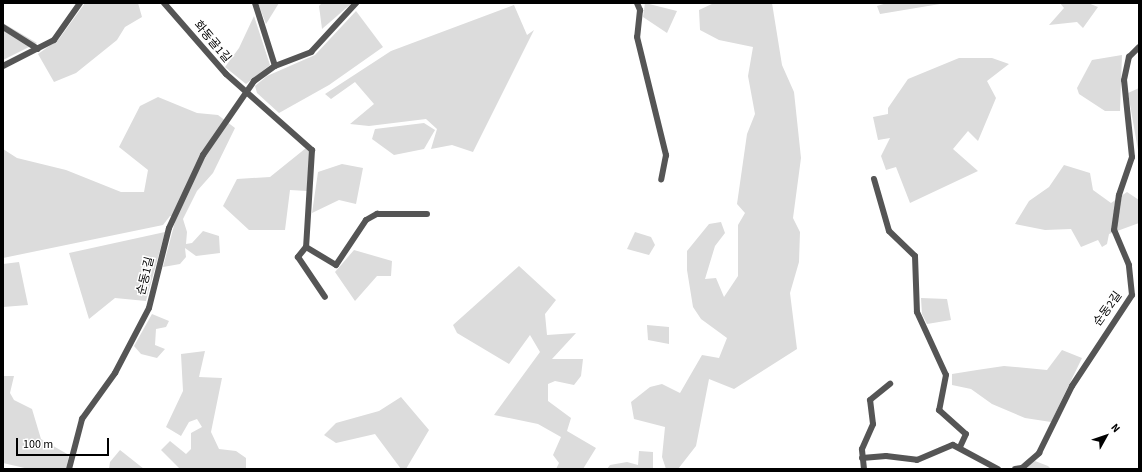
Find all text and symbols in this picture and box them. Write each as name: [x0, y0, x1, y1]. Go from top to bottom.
street label: 화동골1길: [190, 18, 234, 66]
street label: 순동1길: [134, 255, 158, 297]
street label: 순동2길: [1091, 289, 1125, 329]
north arrow: [1086, 416, 1126, 456]
text: N: [1107, 420, 1124, 436]
scale bar: [18, 430, 111, 456]
text: 100 m: [23, 436, 53, 453]

